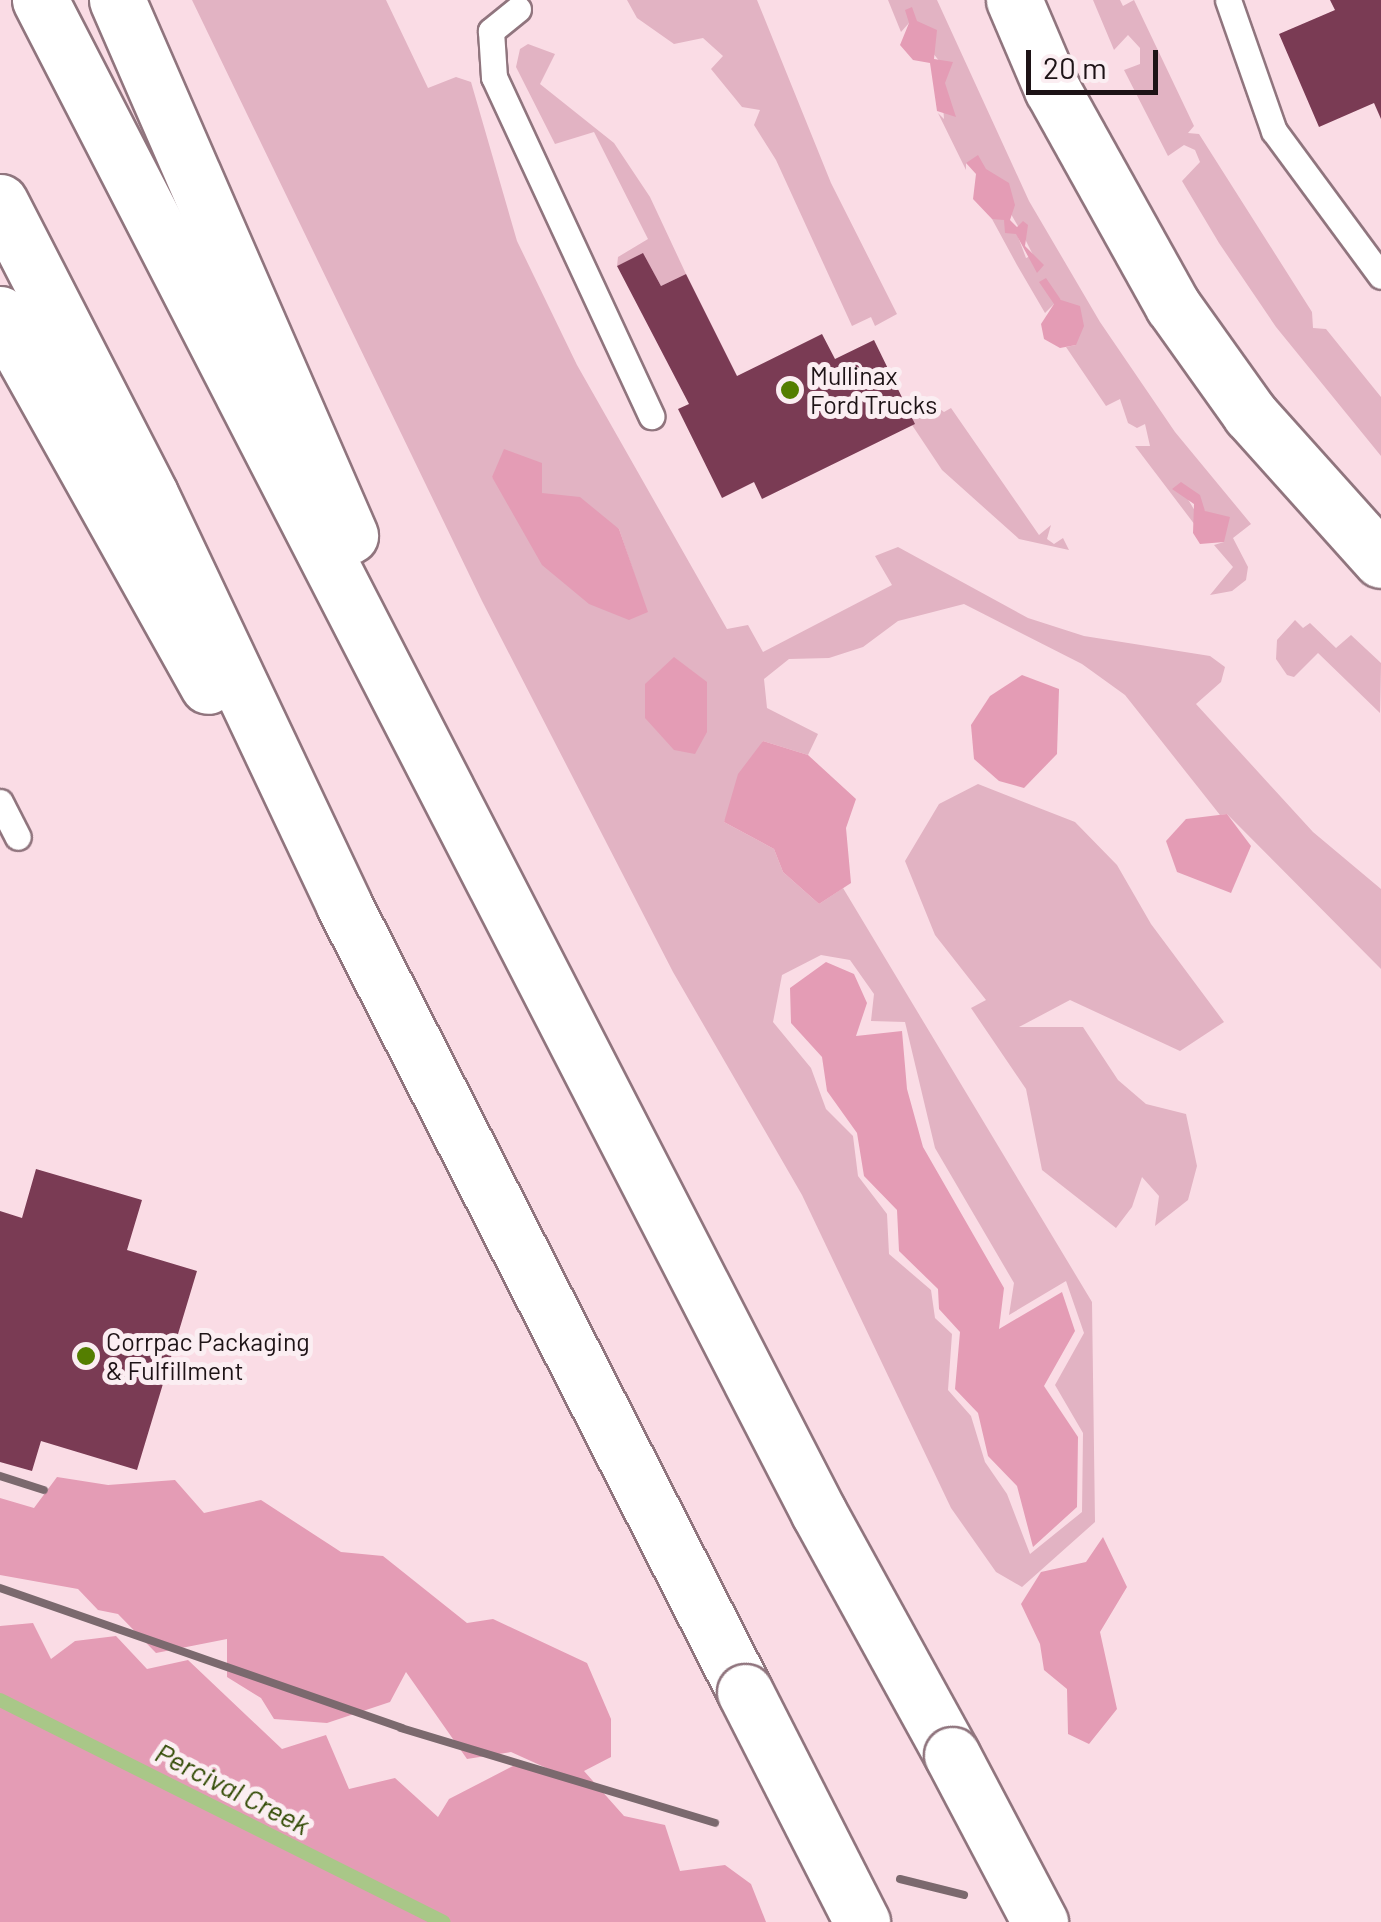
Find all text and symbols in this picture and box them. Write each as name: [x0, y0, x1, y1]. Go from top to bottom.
scale bar: [1031, 30, 1164, 92]
text: 20 m: [1043, 49, 1107, 85]
place label: Mullinax Ford Trucks: [810, 361, 937, 420]
marker: Mullinax Ford Trucks: [779, 379, 801, 401]
place label: Corrpac Packaging & Fulfillment: [106, 1327, 310, 1386]
marker: Corrpac Packaging & Fulfillment: [75, 1345, 97, 1367]
water label: Percival Creek: [150, 1735, 316, 1841]

